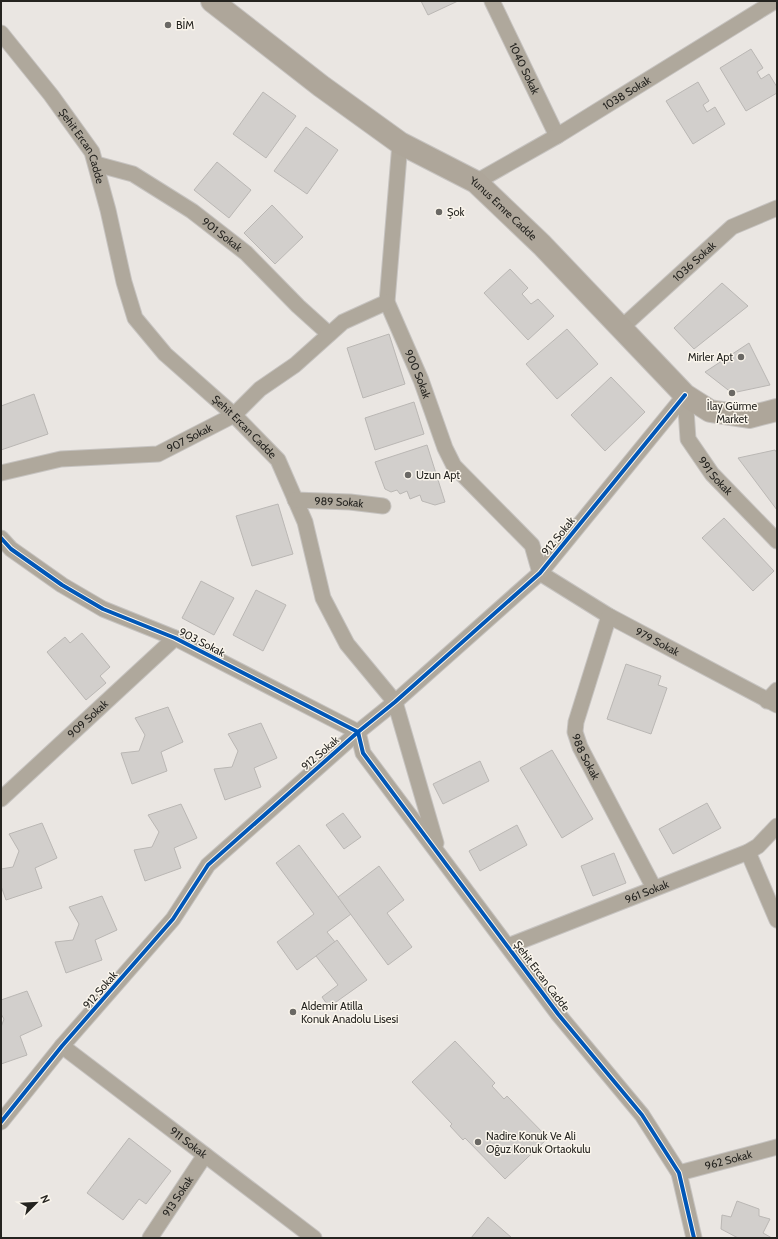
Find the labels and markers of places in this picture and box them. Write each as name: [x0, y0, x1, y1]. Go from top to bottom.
place label: BİM: [176, 18, 194, 32]
marker: BİM: [163, 20, 173, 30]
place label: Şok: [447, 205, 464, 219]
marker: Şok: [434, 207, 444, 217]
place label: Mirler Apt: [688, 350, 733, 364]
marker: Mirler Apt: [736, 352, 746, 362]
marker: İlay Gürme Market: [727, 388, 737, 398]
place label: İlay Gürme Market: [707, 399, 758, 426]
place label: Uzun Apt: [416, 468, 460, 482]
marker: Uzun Apt: [403, 470, 413, 480]
place label: Aldemir Atilla Konuk Anadolu Lisesi: [301, 999, 398, 1026]
marker: Aldemir Atilla Konuk Anadolu Lisesi: [288, 1007, 298, 1017]
place label: Nadire Konuk Ve Ali Oğuz Konuk Ortaokulu: [486, 1129, 591, 1156]
marker: Nadire Konuk Ve Ali Oğuz Konuk Ortaokulu: [473, 1137, 483, 1147]

